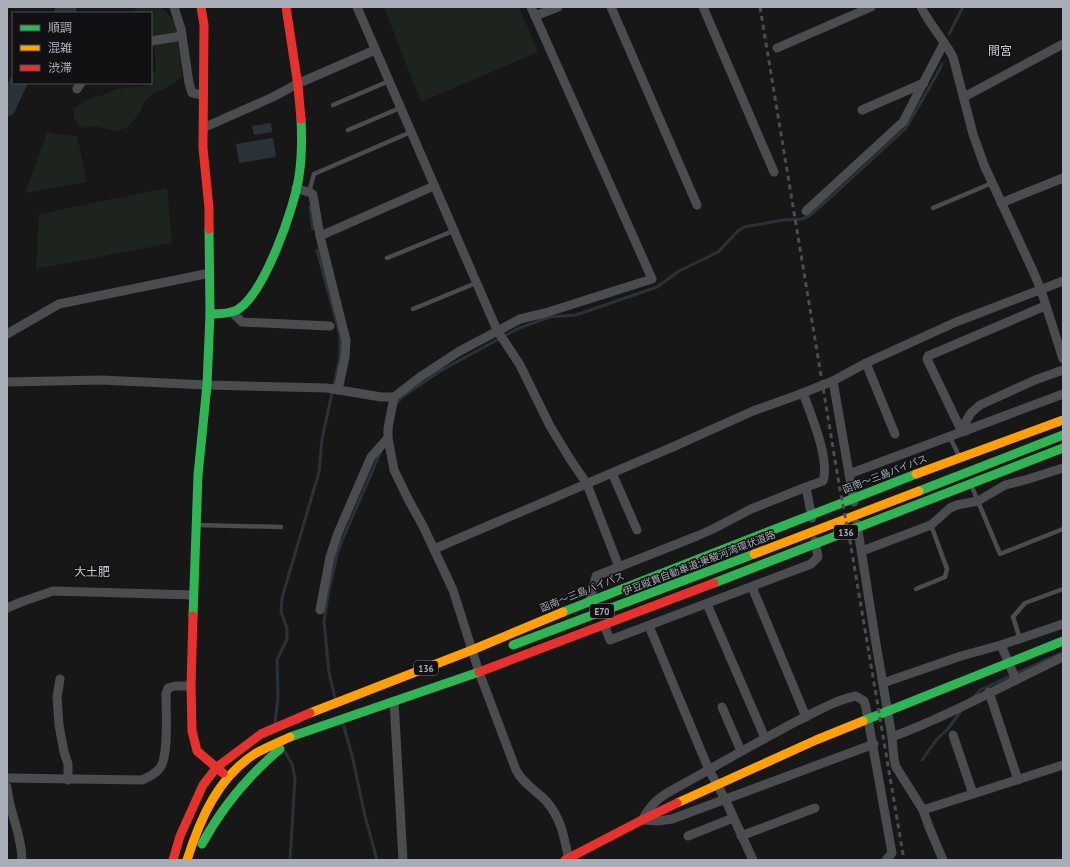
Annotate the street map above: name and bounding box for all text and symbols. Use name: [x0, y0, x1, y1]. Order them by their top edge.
legend: [12, 12, 152, 84]
text: 順調: [48, 20, 72, 35]
text: 混雑: [48, 40, 72, 55]
district label: 間宮: [988, 43, 1012, 58]
text: 渋滞: [48, 60, 72, 75]
street label: 函南～三島バイパス: [841, 452, 929, 496]
road number: 136: [834, 525, 858, 539]
street label: 伊豆縦貫自動車道;東駿河湾環状道路: [621, 528, 777, 598]
district label: 大土肥: [74, 564, 110, 579]
street label: 函南～三島バイパス: [538, 569, 626, 615]
road number: E70: [590, 604, 614, 618]
road number: 136: [414, 661, 438, 675]

